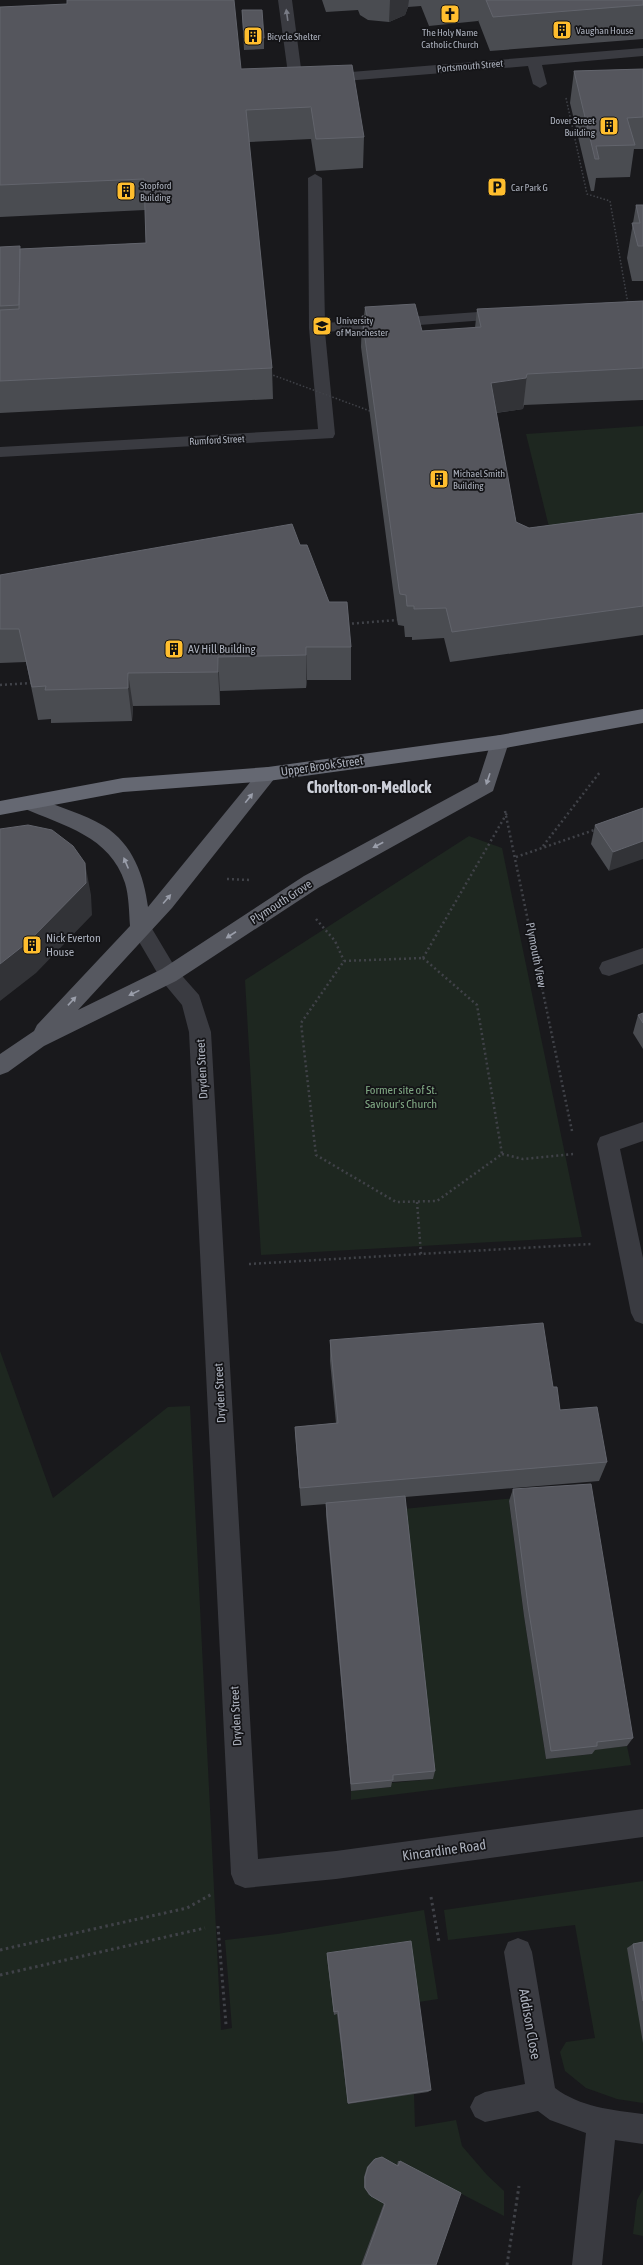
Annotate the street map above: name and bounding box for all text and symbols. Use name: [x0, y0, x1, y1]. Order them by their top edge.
church icon: The Holy Name Catholic Church: [439, 3, 461, 25]
one-way arrow: [284, 8, 290, 21]
building icon: Vaughan House: [551, 19, 573, 41]
building icon: Bicycle Shelter: [242, 25, 264, 47]
place label: Vaughan House: [576, 25, 634, 36]
place label: The Holy Name Catholic Church: [421, 27, 479, 50]
place label: Bicycle Shelter: [267, 31, 321, 42]
street label: Portsmouth Street: [436, 58, 504, 74]
place label: Dover Street Building: [550, 115, 596, 138]
building icon: Dover Street Building: [598, 115, 620, 137]
parking icon: Car Park G: [486, 176, 508, 198]
building icon: Stopford Building: [115, 180, 137, 202]
place label: Stopford Building: [140, 180, 172, 203]
place label: Car Park G: [511, 182, 548, 193]
school or university icon: University of Manchester: [311, 315, 333, 337]
place label: University of Manchester: [336, 315, 389, 338]
street label: Rumford Street: [189, 433, 245, 447]
building icon: Michael Smith Building: [428, 468, 450, 490]
place label: Michael Smith Building: [453, 468, 505, 491]
building icon: AV Hill Building: [163, 638, 185, 660]
place label: AV Hill Building: [188, 642, 256, 656]
street label: Upper Brook Street: [280, 753, 365, 779]
one-way arrow: [485, 774, 491, 786]
district label: Chorlton-on-Medlock: [307, 778, 432, 796]
one-way arrow: [245, 792, 253, 803]
one-way arrow: [372, 841, 383, 848]
one-way arrow: [123, 858, 129, 869]
street label: Plymouth Grove: [248, 877, 314, 927]
one-way arrow: [163, 894, 172, 904]
street label: Plymouth View: [523, 921, 549, 989]
place label: Nick Everton House: [46, 931, 101, 959]
one-way arrow: [225, 931, 237, 938]
building icon: Nick Everton House: [21, 934, 43, 956]
one-way arrow: [128, 990, 139, 996]
one-way arrow: [67, 997, 76, 1006]
street label: Dryden Street: [193, 1038, 211, 1099]
park label: Former site of St. Saviour's Church: [365, 1083, 437, 1111]
street label: Dryden Street: [211, 1362, 229, 1423]
street label: Dryden Street: [227, 1685, 245, 1746]
street label: Kincardine Road: [401, 1836, 487, 1864]
street label: Addison Close: [516, 1987, 544, 2061]

